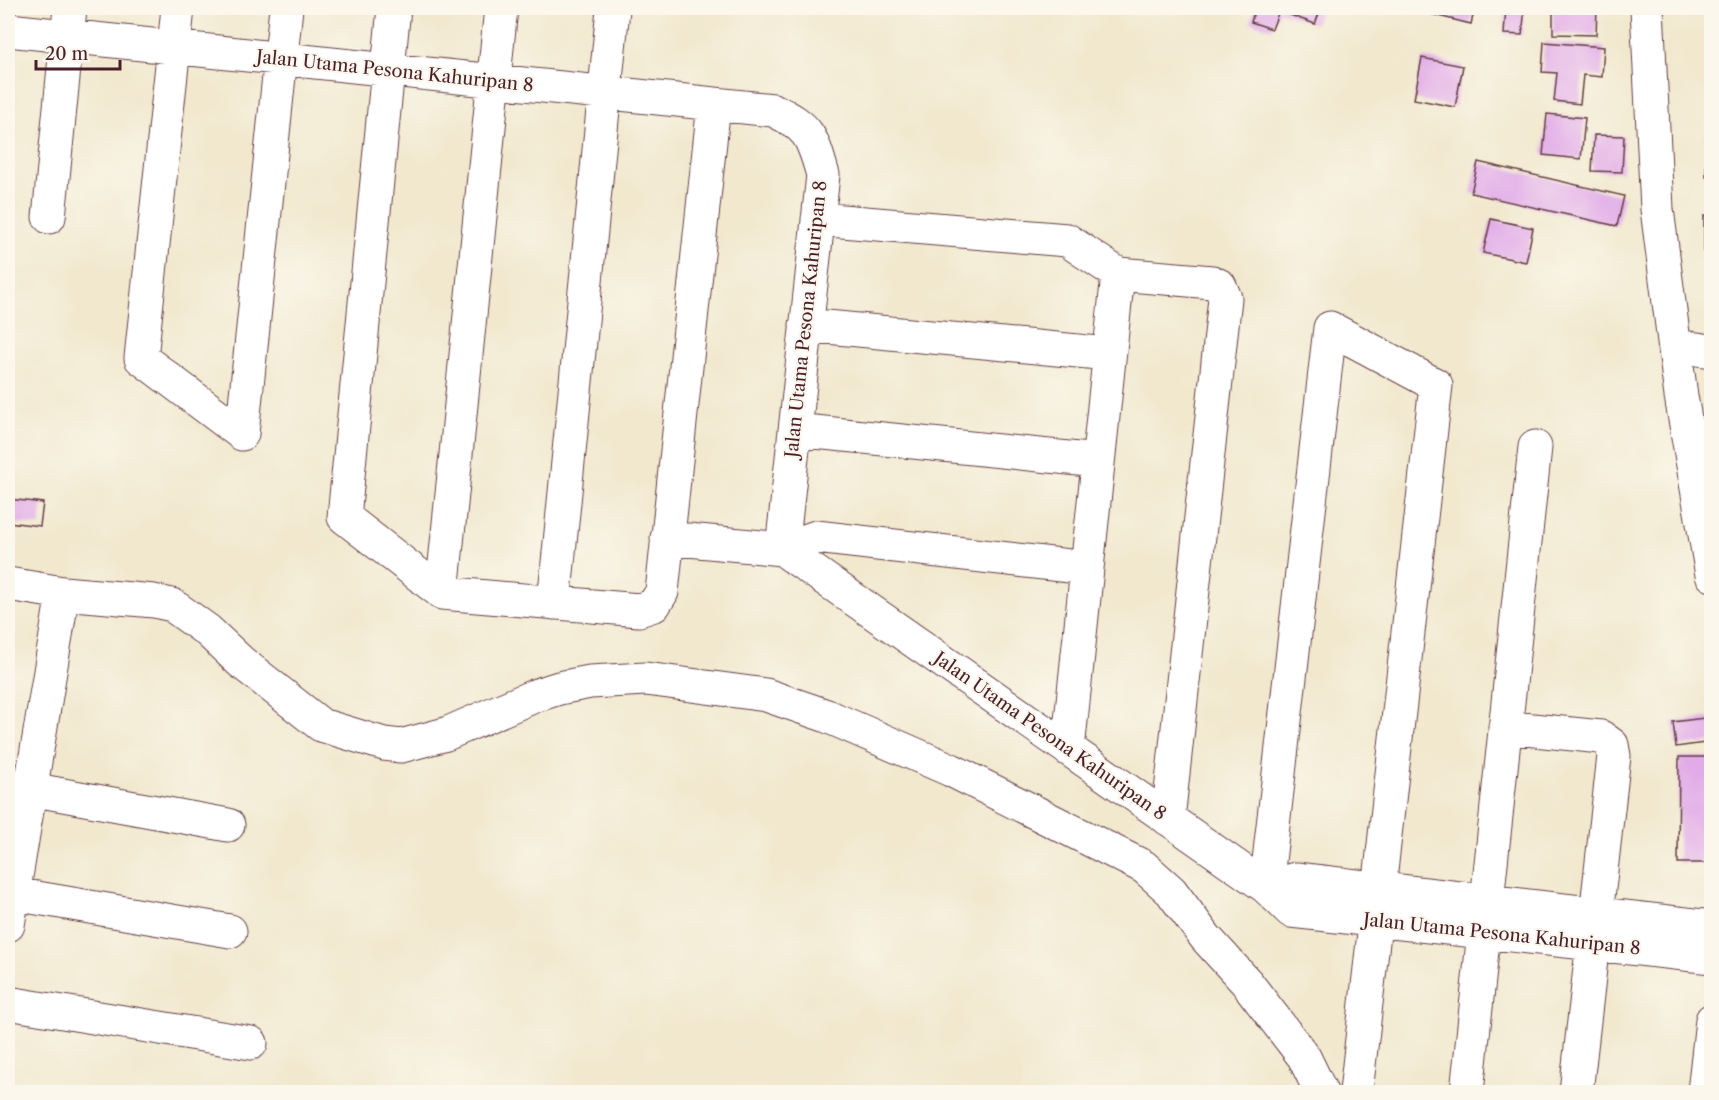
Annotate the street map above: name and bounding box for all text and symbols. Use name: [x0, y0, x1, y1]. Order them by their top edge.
scale bar: [36, 33, 120, 71]
text: 20 m: [45, 43, 89, 65]
street label: Jalan Utama Pesona Kahuripan 8: [252, 45, 535, 97]
street label: Jalan Utama Pesona Kahuripan 8: [780, 179, 832, 462]
street label: Jalan Utama Pesona Kahuripan 8: [927, 645, 1170, 825]
street label: Jalan Utama Pesona Kahuripan 8: [1359, 908, 1642, 960]

